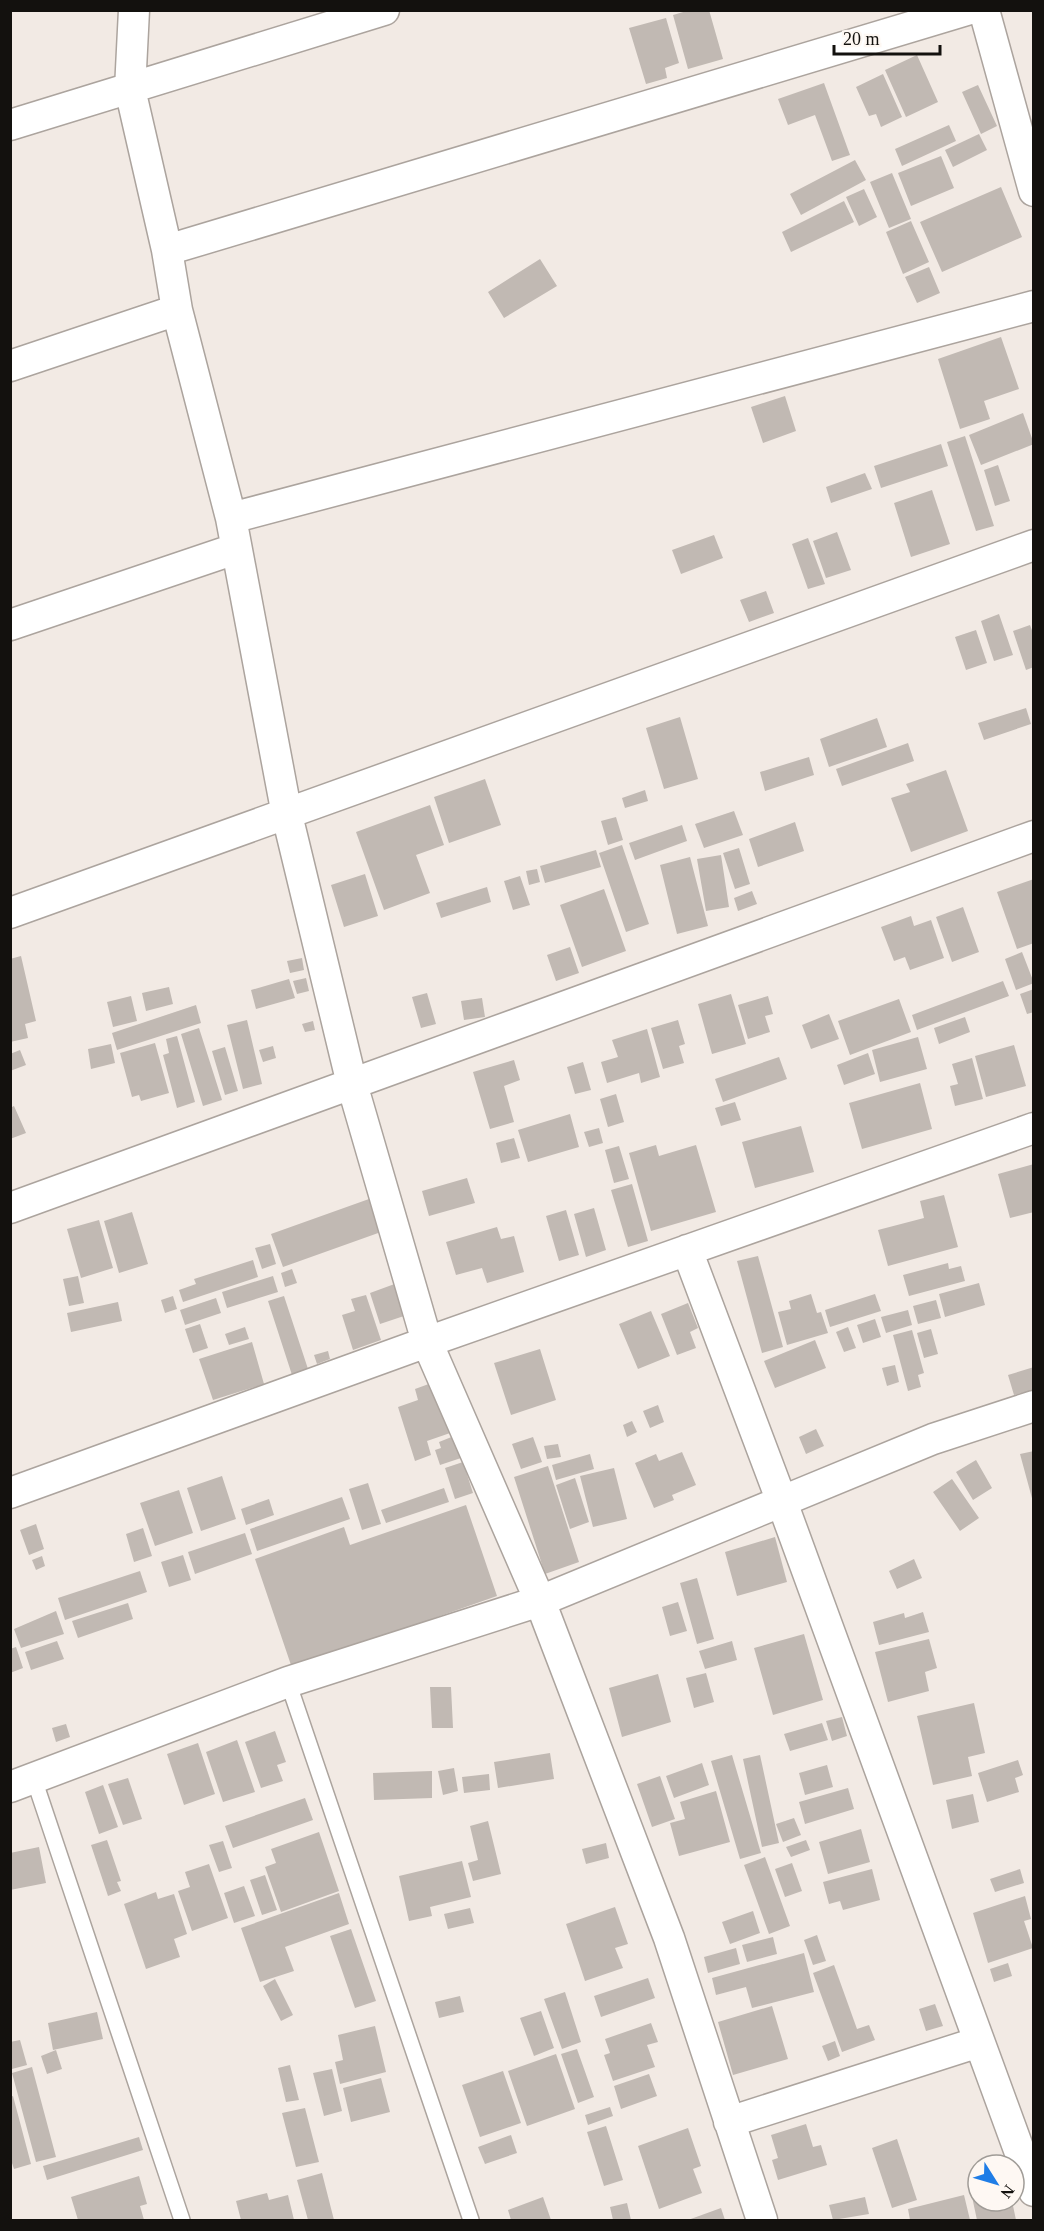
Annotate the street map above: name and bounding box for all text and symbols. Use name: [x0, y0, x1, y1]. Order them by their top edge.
scale bar: [834, 18, 940, 56]
text: 20 m: [843, 29, 880, 49]
north arrow: [966, 2153, 1026, 2213]
text: N: [997, 2182, 1018, 2202]

